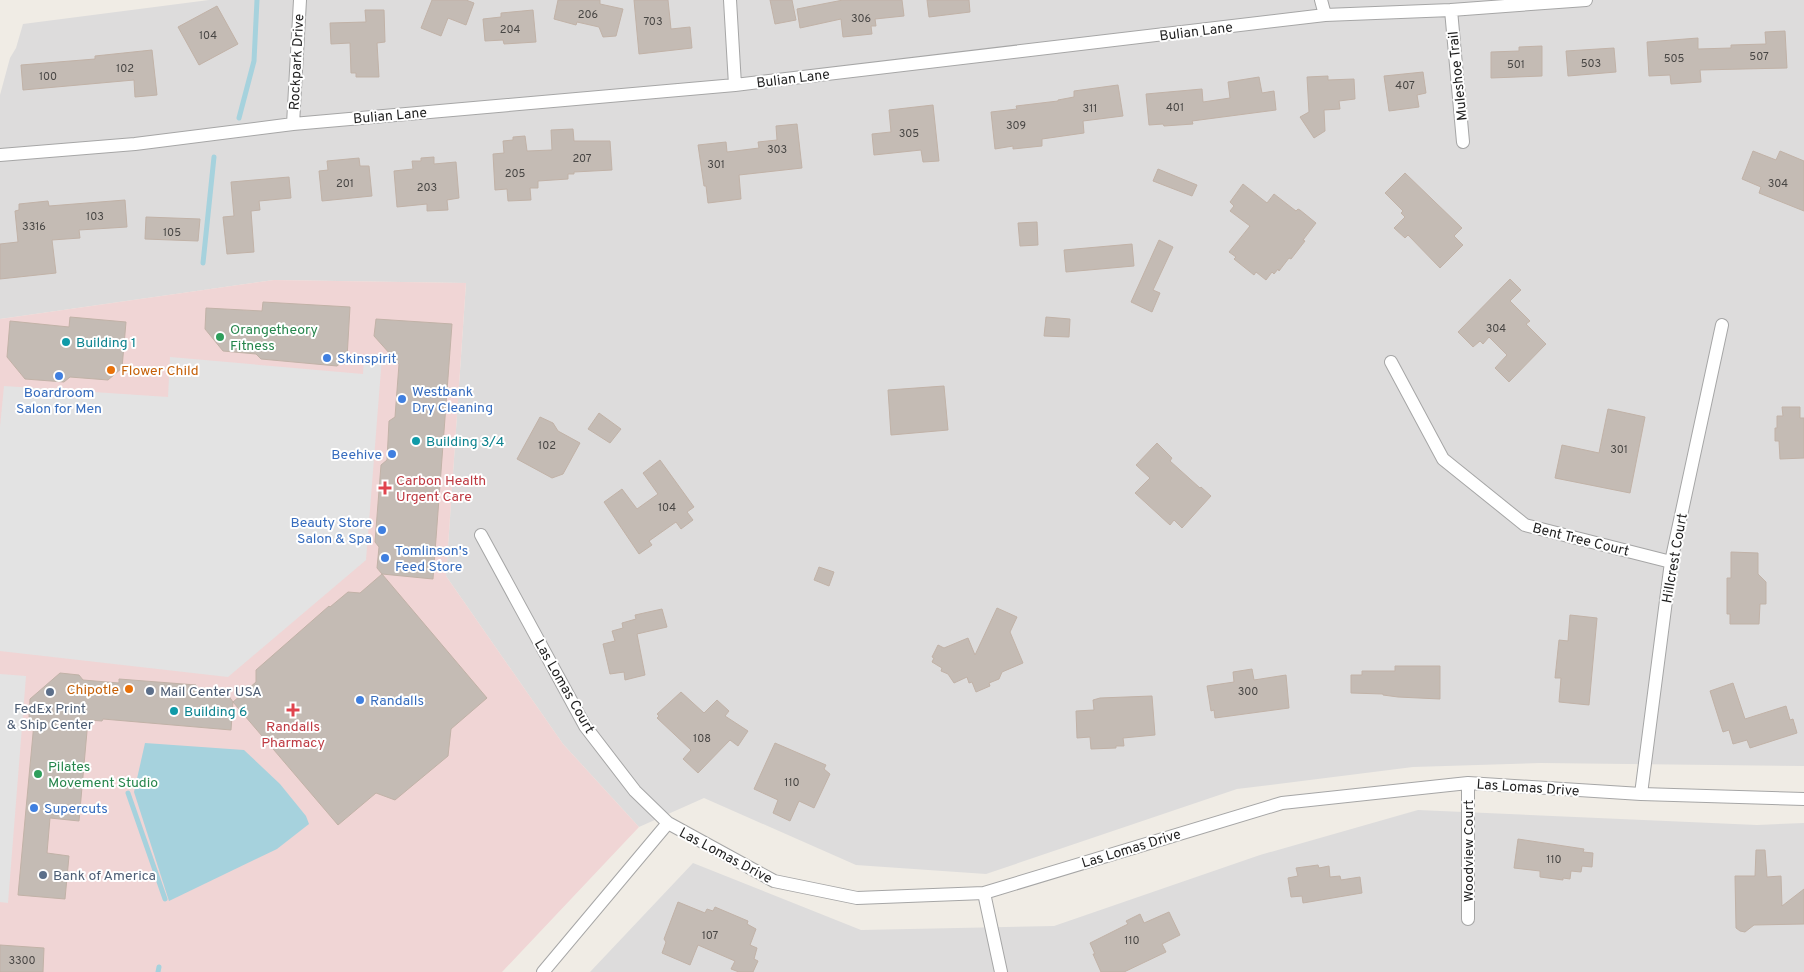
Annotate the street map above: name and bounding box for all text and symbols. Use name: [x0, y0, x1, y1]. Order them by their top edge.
house number: 206: [578, 8, 598, 22]
house number: 306: [851, 12, 871, 26]
street label: Rockpark Drive: [286, 13, 309, 111]
house number: 703: [643, 15, 663, 29]
street label: Bulian Lane: [1158, 20, 1234, 45]
house number: 204: [500, 23, 520, 37]
house number: 104: [199, 29, 217, 43]
street label: Muleshoe Trail: [1445, 30, 1472, 121]
house number: 507: [1749, 50, 1769, 64]
house number: 505: [1664, 52, 1685, 66]
house number: 503: [1581, 57, 1601, 71]
house number: 501: [1507, 58, 1525, 72]
house number: 102: [116, 62, 134, 76]
street label: Bulian Lane: [755, 67, 831, 92]
house number: 100: [39, 70, 57, 84]
house number: 407: [1395, 79, 1415, 93]
house number: 401: [1166, 101, 1184, 115]
house number: 311: [1083, 102, 1097, 116]
street label: Bulian Lane: [353, 105, 428, 128]
house number: 309: [1006, 119, 1026, 133]
house number: 305: [899, 127, 919, 141]
house number: 303: [767, 143, 787, 157]
house number: 207: [572, 152, 592, 166]
house number: 301: [707, 158, 725, 172]
house number: 205: [505, 167, 525, 181]
house number: 201: [336, 177, 354, 191]
house number: 304: [1768, 177, 1788, 191]
house number: 203: [417, 181, 437, 195]
house number: 103: [86, 210, 104, 224]
house number: 3316: [22, 220, 46, 234]
house number: 105: [163, 226, 181, 240]
place label: Orangetheory Fitness: [230, 322, 318, 355]
house number: 304: [1486, 322, 1506, 336]
marker: Orangetheory Fitness: [214, 331, 226, 343]
place label: Building 1: [76, 335, 136, 352]
marker: Building 1: [60, 336, 72, 348]
place label: Skinspirit: [337, 351, 397, 368]
marker: Skinspirit: [321, 352, 333, 364]
place label: Flower Child: [121, 363, 199, 380]
marker: Flower Child: [105, 364, 117, 376]
marker: Boardroom Salon for Men: [53, 370, 65, 382]
place label: Westbank Dry Cleaning: [412, 384, 493, 417]
place label: Boardroom Salon for Men: [16, 385, 102, 418]
marker: Westbank Dry Cleaning: [396, 393, 408, 405]
place label: Building 3/4: [426, 434, 505, 451]
marker: Building 3/4: [410, 435, 422, 447]
house number: 102: [538, 439, 556, 453]
house number: 301: [1610, 443, 1628, 457]
place label: Beehive: [331, 447, 382, 464]
marker: Beehive: [386, 448, 398, 460]
place label: Carbon Health Urgent Care: [396, 473, 486, 506]
marker: Carbon Health Urgent Care: [378, 481, 392, 495]
house number: 104: [658, 501, 676, 515]
street label: Hillcrest Court: [1659, 512, 1692, 605]
place label: Beauty Store Salon & Spa: [290, 515, 372, 548]
street label: Bent Tree Court: [1530, 520, 1631, 561]
marker: Beauty Store Salon & Spa: [376, 524, 388, 536]
place label: Tomlinson's Feed Store: [395, 543, 468, 576]
marker: Tomlinson's Feed Store: [379, 552, 391, 564]
street label: Las Lomas Court: [530, 637, 597, 737]
place label: Chipotle: [66, 682, 119, 699]
marker: Chipotle: [123, 683, 135, 695]
place label: Mail Center USA: [160, 684, 262, 701]
marker: Mail Center USA: [144, 685, 156, 697]
house number: 300: [1238, 685, 1258, 699]
marker: FedEx Print & Ship Center: [44, 686, 56, 698]
place label: Randalls: [370, 693, 424, 710]
marker: Randalls: [354, 694, 366, 706]
place label: FedEx Print & Ship Center: [7, 701, 94, 734]
place label: Building 6: [184, 704, 247, 721]
marker: Randalls Pharmacy: [287, 704, 299, 716]
marker: Building 6: [168, 705, 180, 717]
place label: Randalls Pharmacy: [261, 719, 325, 752]
house number: 108: [693, 732, 711, 746]
place label: Pilates Movement Studio: [48, 759, 158, 792]
marker: Pilates Movement Studio: [32, 768, 44, 780]
house number: 110: [784, 776, 800, 790]
street label: Las Lomas Drive: [1476, 776, 1580, 801]
street label: Woodview Court: [1461, 800, 1478, 902]
place label: Supercuts: [44, 801, 108, 818]
marker: Supercuts: [28, 802, 40, 814]
street label: Las Lomas Drive: [676, 825, 775, 888]
street label: Las Lomas Drive: [1080, 826, 1183, 873]
house number: 110: [1546, 853, 1562, 867]
place label: Bank of America: [53, 868, 156, 885]
marker: Bank of America: [37, 869, 49, 881]
house number: 107: [702, 929, 719, 943]
house number: 110: [1124, 934, 1140, 948]
house number: 3300: [8, 954, 36, 968]

